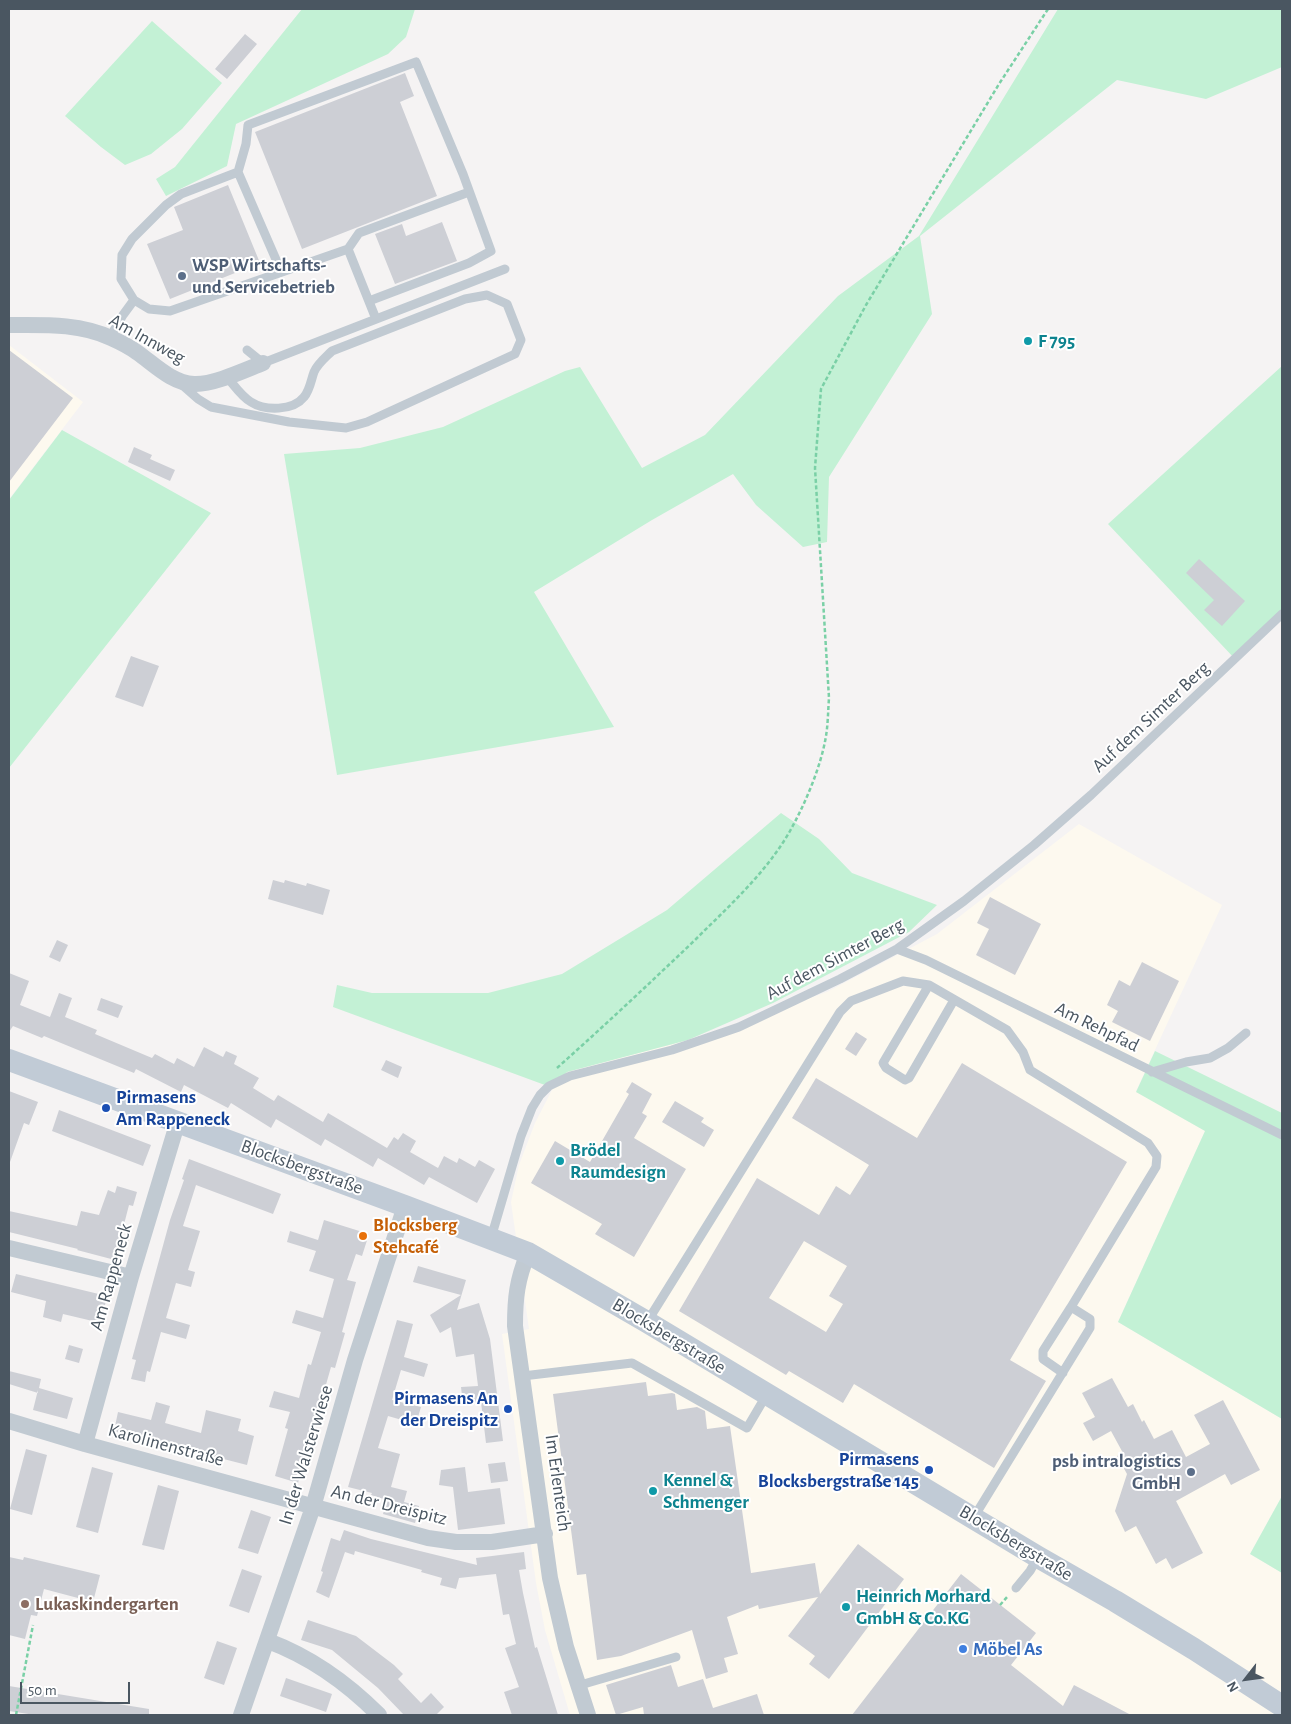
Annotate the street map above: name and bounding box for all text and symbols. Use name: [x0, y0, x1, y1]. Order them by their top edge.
place label: WSP Wirtschafts- und Servicebetrieb: [192, 254, 335, 298]
marker: WSP Wirtschafts- und Servicebetrieb: [176, 270, 188, 282]
street label: Am Innweg: [105, 309, 189, 369]
place label: F 795: [1038, 330, 1075, 352]
marker: F 795: [1022, 335, 1034, 347]
street label: Auf dem Simter Berg: [1087, 657, 1215, 777]
street label: Auf dem Simter Berg: [762, 913, 908, 1005]
street label: Am Rehpfad: [1051, 997, 1143, 1057]
place label: Pirmasens Am Rappeneck: [116, 1086, 230, 1130]
marker: Pirmasens Am Rappeneck: [100, 1102, 112, 1114]
street label: Blocksbergstraße: [238, 1134, 366, 1200]
place label: Brödel Raumdesign: [570, 1139, 666, 1183]
marker: Brödel Raumdesign: [554, 1155, 566, 1167]
place label: Blocksberg Stehcafé: [373, 1214, 457, 1258]
street label: Am Rappeneck: [85, 1221, 137, 1333]
marker: Blocksberg Stehcafé: [357, 1230, 369, 1242]
street label: Blocksbergstraße: [608, 1293, 730, 1379]
street label: In der Walsterwiese: [274, 1382, 338, 1528]
place label: Pirmasens An der Dreispitz: [394, 1387, 498, 1431]
marker: Pirmasens An der Dreispitz: [502, 1403, 514, 1415]
street label: Karolinenstraße: [106, 1419, 226, 1471]
street label: Im Erlenteich: [540, 1433, 576, 1533]
place label: Pirmasens Blocksbergstraße 145: [758, 1448, 919, 1492]
place label: psb intralogistics GmbH: [1052, 1450, 1181, 1494]
marker: Pirmasens Blocksbergstraße 145: [923, 1464, 935, 1476]
marker: psb intralogistics GmbH: [1185, 1466, 1197, 1478]
place label: Kennel & Schmenger: [663, 1469, 749, 1513]
street label: An der Dreispitz: [329, 1480, 449, 1530]
marker: Kennel & Schmenger: [647, 1485, 659, 1497]
street label: Blocksbergstraße: [955, 1500, 1077, 1586]
place label: Heinrich Morhard GmbH & Co.KG: [856, 1585, 991, 1629]
place label: Lukaskindergarten: [35, 1593, 179, 1615]
marker: Lukaskindergarten: [19, 1598, 31, 1610]
marker: Heinrich Morhard GmbH & Co.KG: [840, 1601, 852, 1613]
place label: Möbel As: [973, 1638, 1043, 1660]
marker: Möbel As: [957, 1643, 969, 1655]
north arrow: [1221, 1654, 1271, 1704]
scale bar: [22, 1672, 132, 1704]
text: N: [1225, 1679, 1242, 1694]
text: 50 m: [28, 1683, 57, 1698]

